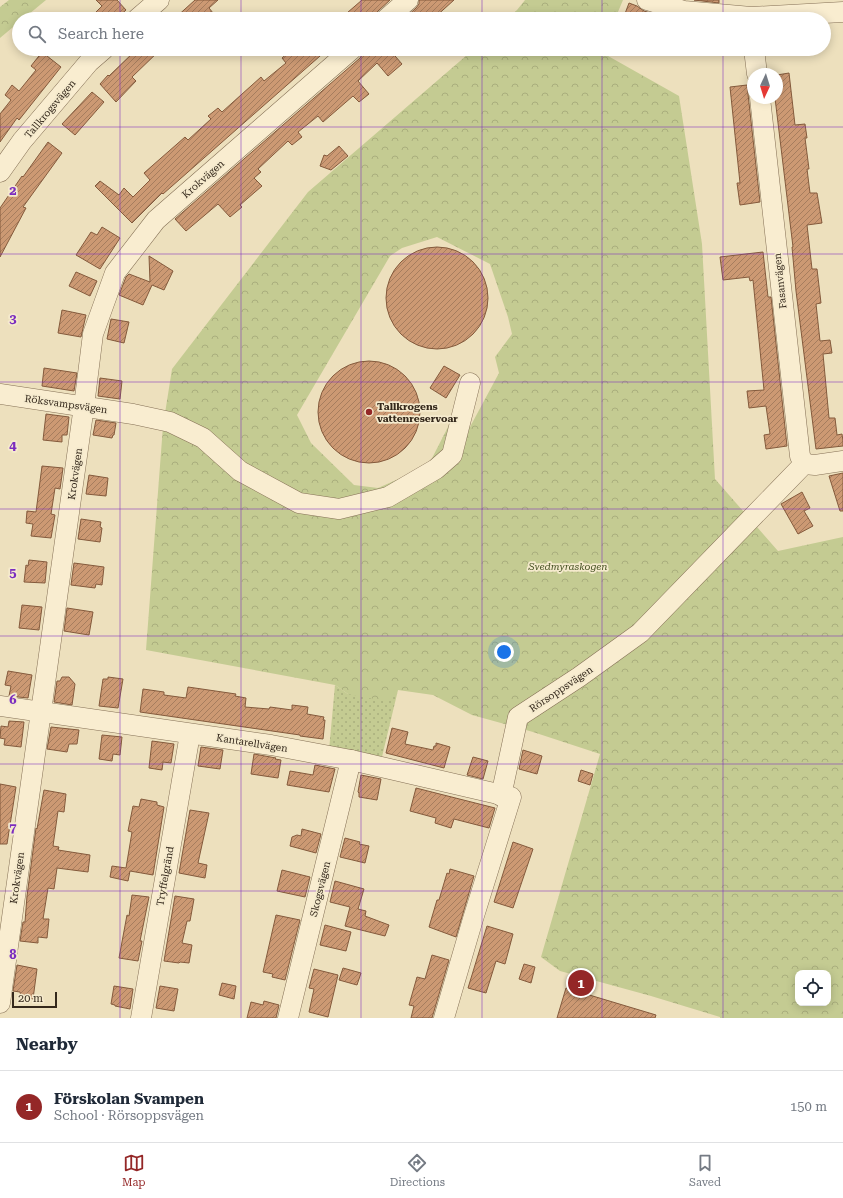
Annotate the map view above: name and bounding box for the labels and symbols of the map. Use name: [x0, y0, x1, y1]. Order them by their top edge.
north arrow: [747, 68, 783, 104]
street label: Tallkrogsvägen: [22, 77, 78, 140]
street label: Krokvägen: [180, 157, 227, 200]
text: 2: [9, 183, 17, 198]
street label: Fasanvägen: [772, 252, 788, 309]
text: 3: [9, 311, 17, 326]
street label: Röksvampsvägen: [24, 393, 109, 415]
place label: Tallkrogens vattenreservoar: [377, 401, 458, 424]
marker: Tallkrogens vattenreservoar: [364, 407, 374, 417]
text: 4: [9, 438, 17, 453]
street label: Krokvägen: [66, 447, 84, 501]
park label: Svedmyraskogen: [528, 561, 608, 572]
text: 5: [9, 565, 17, 580]
your location: [494, 642, 514, 662]
street label: Rörsoppsvägen: [527, 663, 595, 714]
text: 6: [9, 692, 17, 707]
street label: Kantarellvägen: [216, 732, 289, 754]
text: 7: [9, 820, 17, 835]
street label: Tryffelgränd: [154, 845, 176, 907]
street label: Krokvägen: [8, 851, 26, 905]
street label: Skogsvägen: [308, 859, 332, 918]
text: 8: [9, 947, 17, 962]
pin: 1: [568, 968, 594, 998]
scale bar: [12, 990, 57, 1009]

